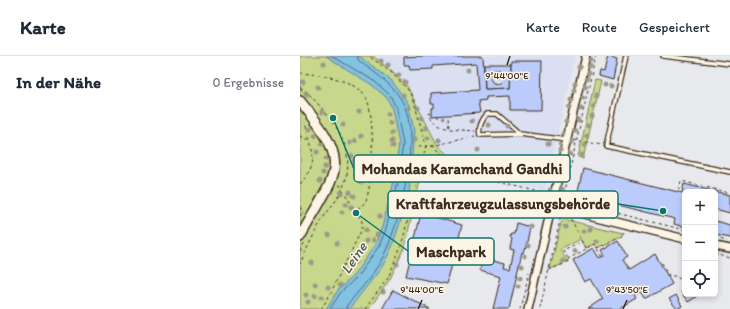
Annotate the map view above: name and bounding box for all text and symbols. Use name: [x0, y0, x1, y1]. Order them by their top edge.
text: Karte: [20, 16, 66, 39]
text: Karte: [526, 19, 560, 36]
text: Route: [582, 19, 617, 36]
text: Gespeichert: [639, 19, 710, 36]
text: 9°44'00"E: [485, 69, 529, 82]
text: In der Nähe: [16, 72, 101, 92]
text: 0 Ergebnisse: [213, 75, 284, 90]
callout: Mohandas Karamchand Gandhi: [354, 155, 570, 182]
text: Mohandas Karamchand Gandhi: [362, 160, 563, 178]
map controls: [682, 189, 718, 297]
button: +: [682, 189, 718, 225]
callout: Kraftfahrzeugzulassungsbehörde: [388, 191, 618, 218]
text: Kraftfahrzeugzulassungsbehörde: [396, 195, 610, 214]
button: −: [682, 225, 718, 261]
water label: Leine: [337, 238, 371, 277]
callout: Maschpark: [408, 238, 494, 265]
text: Maschpark: [416, 243, 486, 262]
button: locate: [682, 261, 718, 297]
text: 9°44'00"E: [400, 283, 444, 296]
text: 9°43'50"E: [606, 283, 649, 296]

